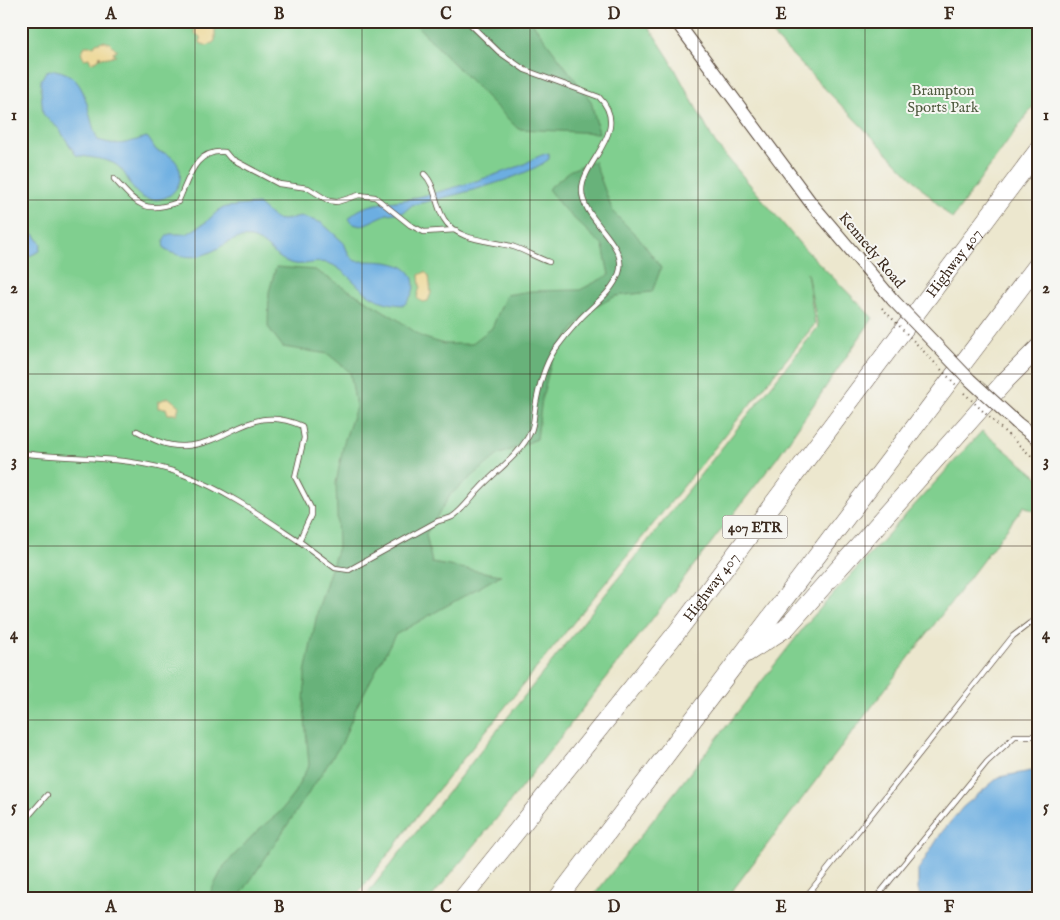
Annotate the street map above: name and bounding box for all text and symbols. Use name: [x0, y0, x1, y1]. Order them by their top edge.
text: A: [105, 5, 118, 25]
text: B: [274, 5, 285, 25]
text: C: [440, 5, 452, 25]
text: D: [608, 5, 621, 25]
text: E: [775, 5, 787, 25]
text: F: [944, 5, 955, 25]
park label: Brampton Sports Park: [907, 81, 980, 117]
text: 1: [11, 106, 17, 126]
text: 1: [1043, 106, 1049, 126]
street label: Kennedy Road: [834, 209, 909, 293]
street label: Highway 407: [922, 225, 986, 302]
text: 2: [10, 279, 18, 299]
text: 2: [1042, 279, 1050, 299]
text: 3: [11, 452, 17, 472]
text: 3: [1043, 452, 1049, 472]
road number: 407 ETR: [722, 516, 788, 538]
street label: Highway 407: [679, 549, 743, 626]
text: 4: [10, 625, 19, 645]
text: 4: [1042, 625, 1051, 645]
text: 5: [11, 798, 17, 818]
text: 5: [1043, 798, 1049, 818]
text: A: [105, 898, 118, 918]
text: B: [274, 898, 285, 918]
text: C: [440, 898, 452, 918]
text: D: [608, 898, 621, 918]
text: E: [775, 898, 787, 918]
text: F: [944, 898, 955, 918]

